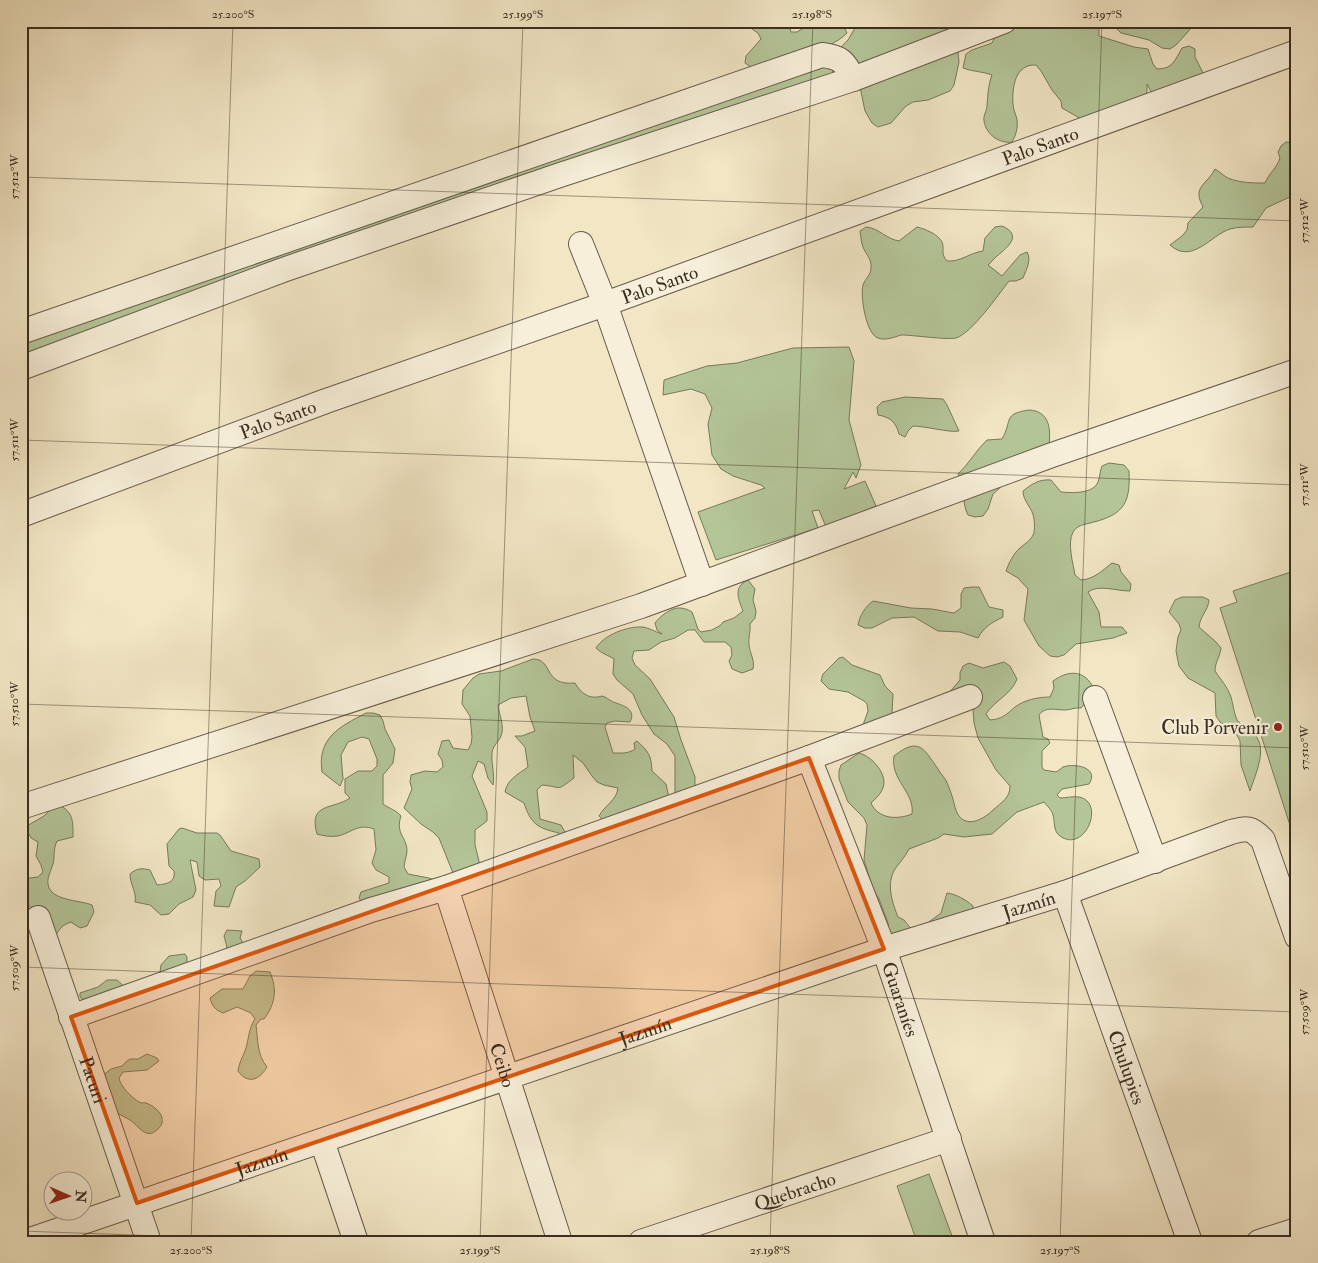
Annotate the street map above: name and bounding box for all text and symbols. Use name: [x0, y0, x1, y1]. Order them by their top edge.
text: 25.200°S: [212, 7, 254, 22]
text: 25.199°S: [503, 7, 543, 22]
text: 25.198°S: [792, 7, 832, 22]
text: 25.197°S: [1082, 7, 1122, 22]
street label: Palo Santo: [999, 122, 1082, 171]
text: 57.512°W: [7, 154, 22, 199]
text: 57.512°W: [1297, 198, 1312, 243]
street label: Palo Santo: [618, 260, 701, 310]
street label: Palo Santo: [236, 395, 320, 445]
text: 57.511°W: [7, 418, 22, 461]
text: 57.511°W: [1297, 463, 1312, 506]
text: 57.510°W: [7, 681, 22, 726]
place label: Club Porvenir: [1161, 716, 1268, 740]
marker: Club Porvenir: [1272, 721, 1284, 733]
text: 57.510°W: [1297, 725, 1312, 770]
street label: Jazmín: [999, 886, 1058, 925]
text: 57.509°W: [7, 944, 22, 991]
street label: Guaraníes: [876, 959, 924, 1040]
text: 57.509°W: [1297, 988, 1312, 1035]
street label: Jazmín: [615, 1011, 675, 1052]
street label: Chulupies: [1102, 1027, 1151, 1108]
street label: Ceibo: [484, 1040, 520, 1091]
street label: Pacuri: [73, 1053, 112, 1107]
street label: Jazmín: [232, 1142, 291, 1182]
street label: Quebracho: [751, 1167, 839, 1216]
north arrow: [42, 1170, 92, 1220]
text: N: [72, 1189, 89, 1203]
text: 25.200°S: [170, 1243, 212, 1258]
text: 25.199°S: [460, 1243, 500, 1258]
text: 25.198°S: [750, 1243, 790, 1258]
text: 25.197°S: [1040, 1243, 1080, 1258]

